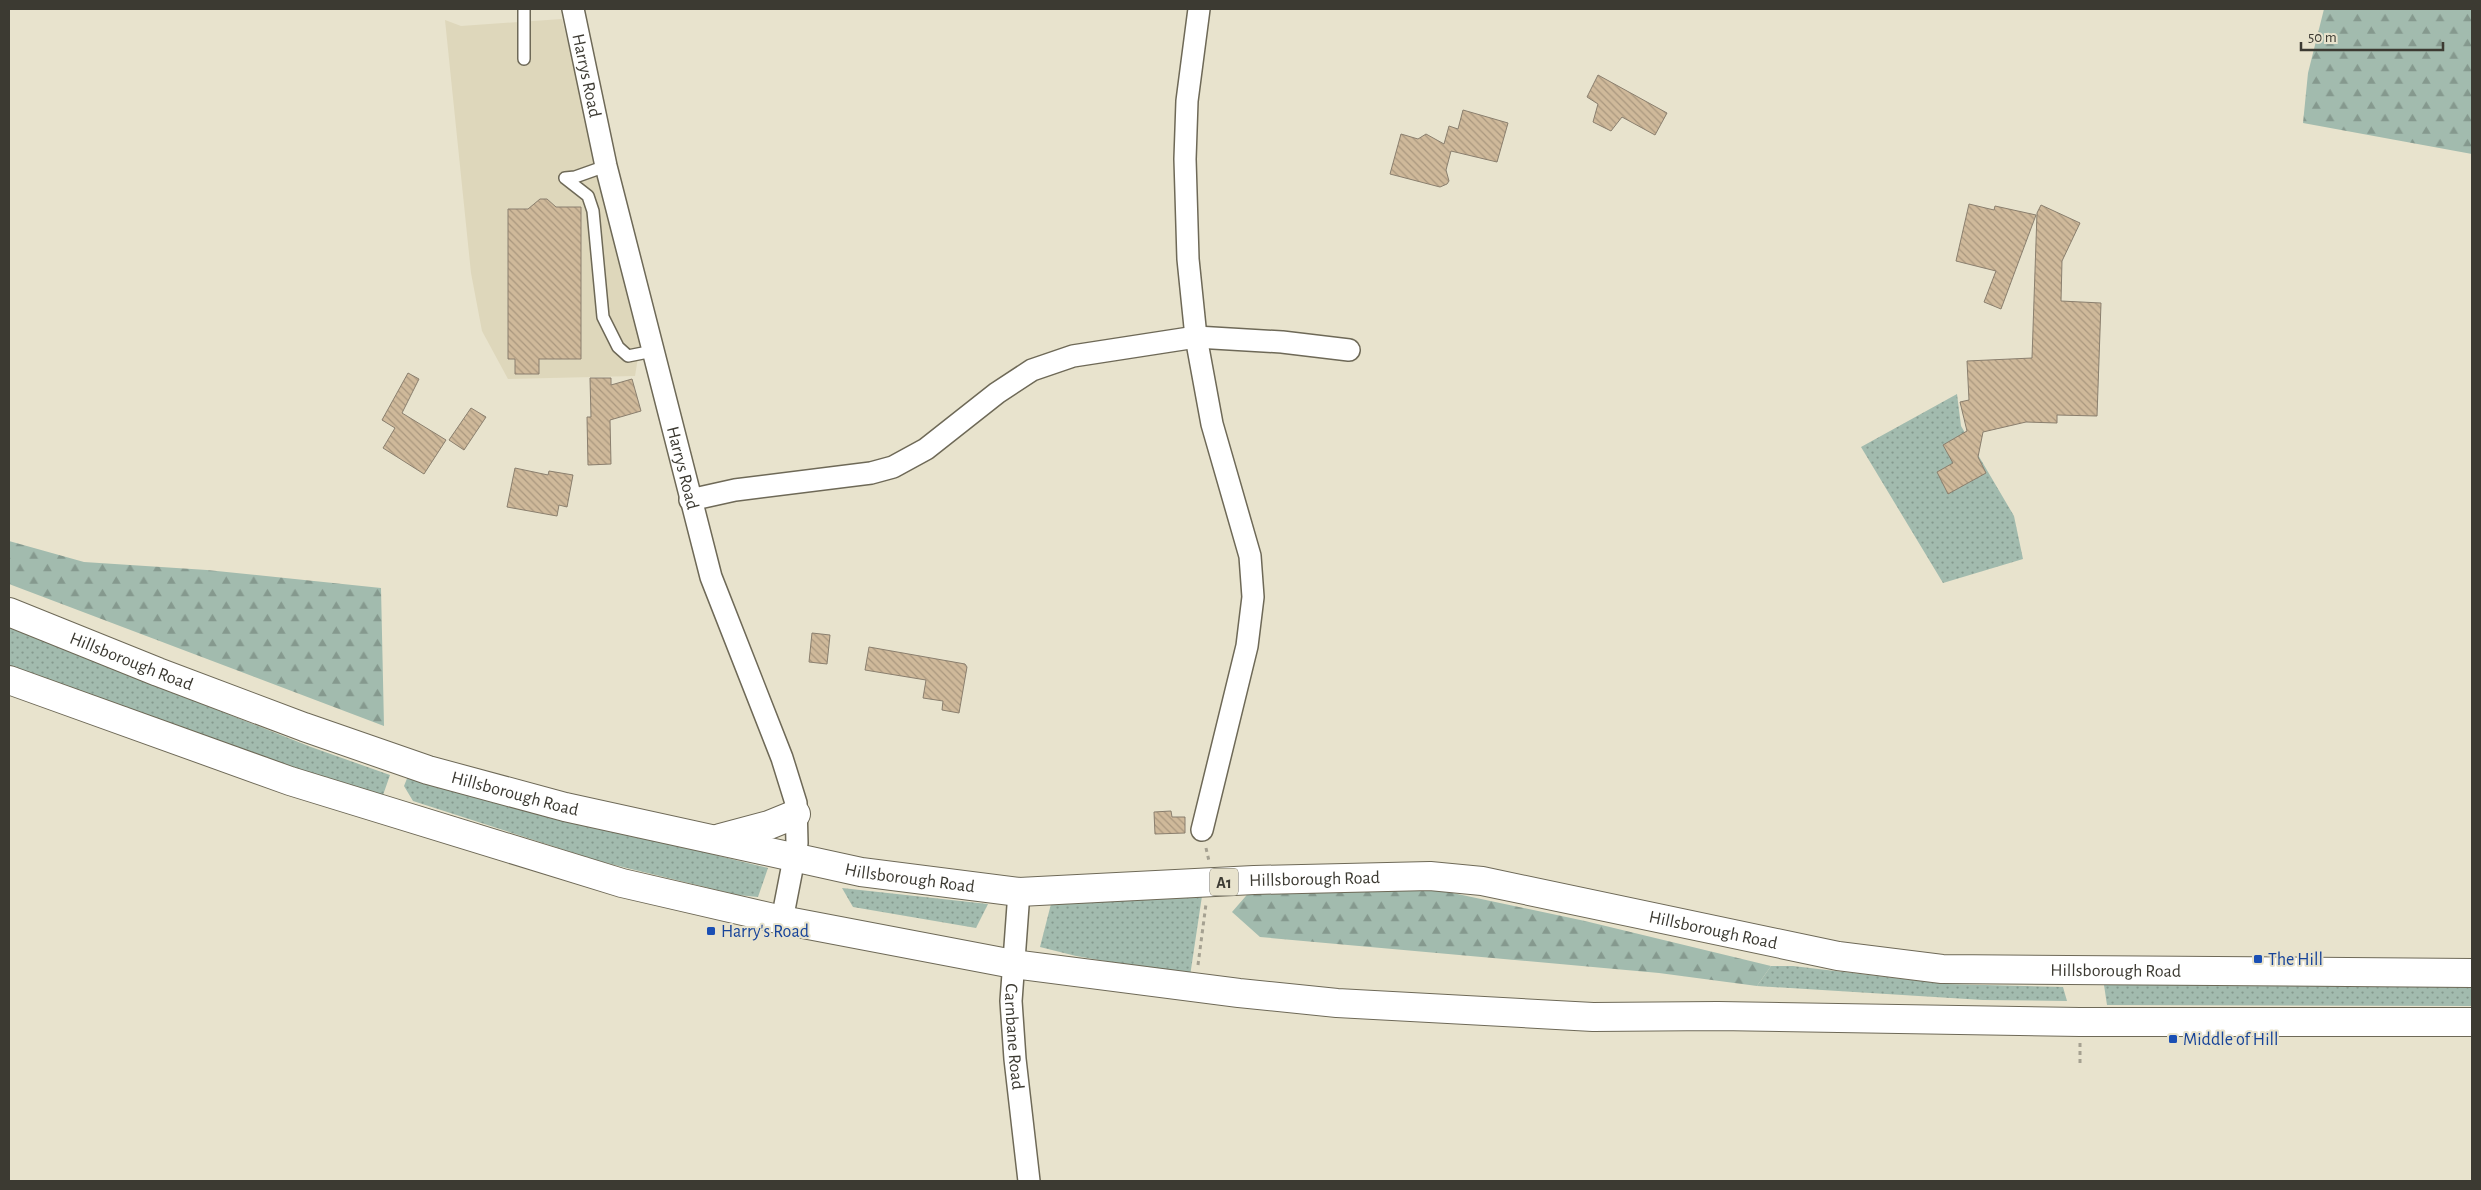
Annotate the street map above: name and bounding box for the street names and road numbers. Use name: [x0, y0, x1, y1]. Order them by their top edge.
street label: Harrys Road: [568, 32, 604, 119]
street label: Harrys Road: [663, 425, 701, 512]
street label: Hillsborough Road: [67, 629, 195, 694]
street label: Hillsborough Road: [449, 769, 580, 820]
street label: Hillsborough Road: [843, 861, 976, 896]
road number: A1: [1210, 869, 1238, 896]
street label: Hillsborough Road: [1249, 869, 1380, 890]
street label: Hillsborough Road: [1647, 908, 1779, 953]
street label: Hillsborough Road: [2050, 962, 2181, 981]
street label: Carnbane Road: [1001, 983, 1026, 1091]

